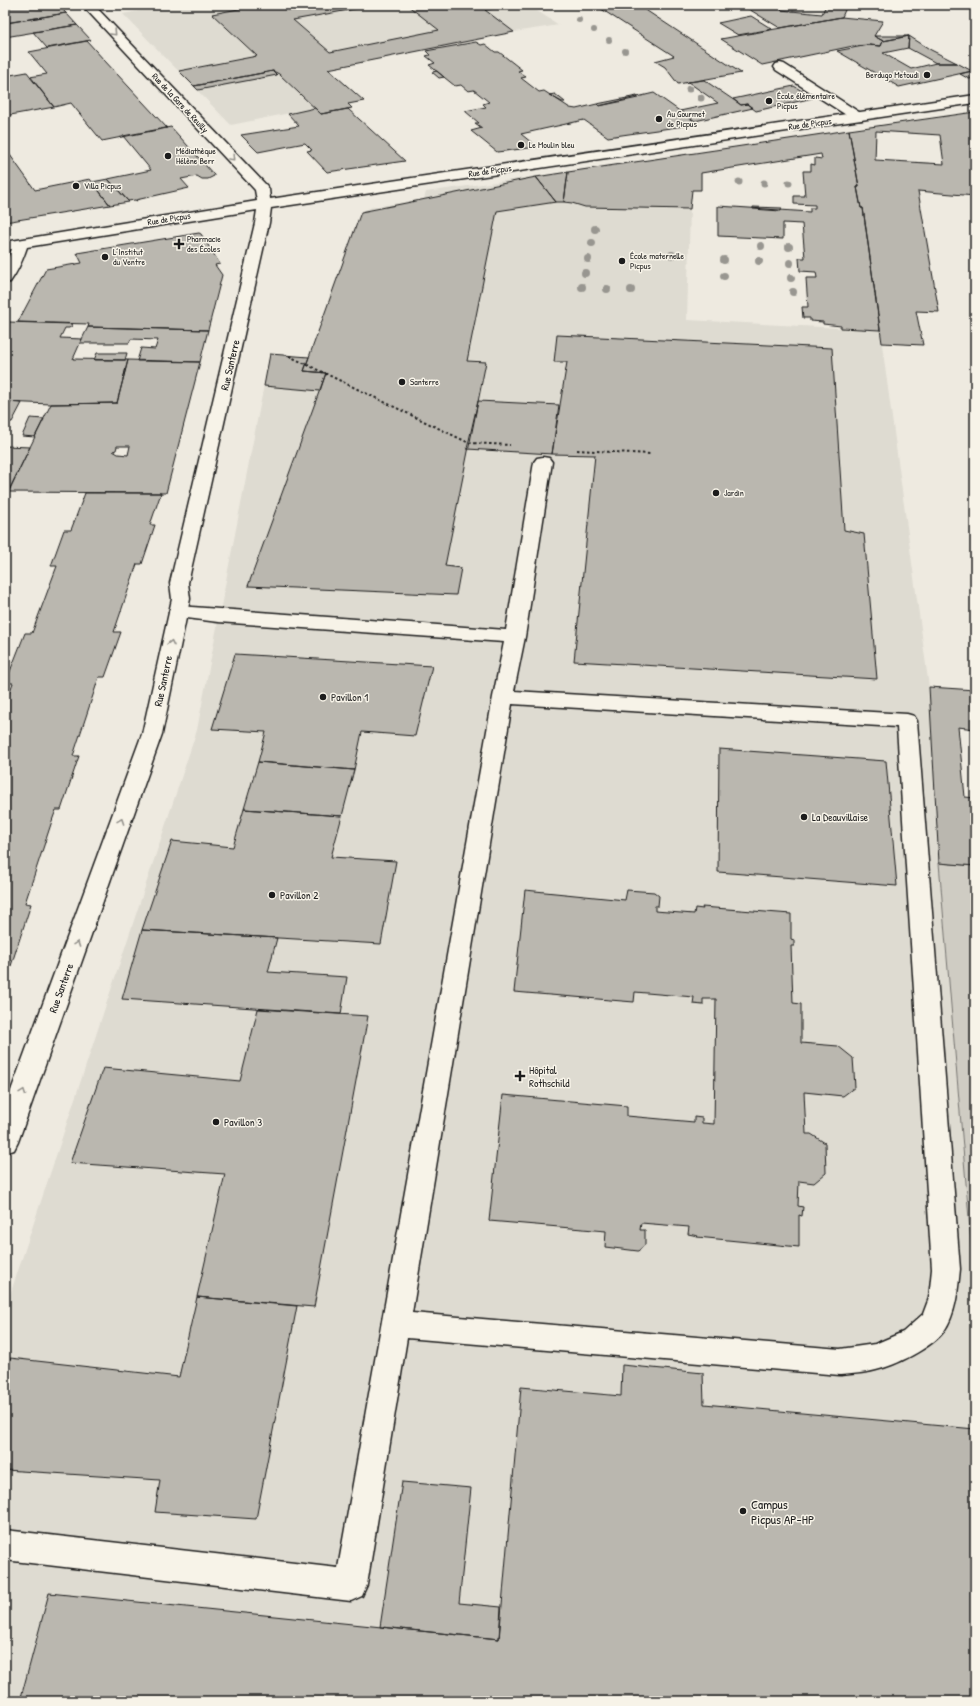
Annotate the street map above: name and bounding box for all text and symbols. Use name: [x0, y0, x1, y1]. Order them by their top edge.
one-way arrow: [110, 28, 117, 36]
place label: Berdugo Metoudi: [866, 69, 919, 81]
marker: Berdugo Metoudi: [922, 70, 932, 80]
street label: Rue de la Gare de Reuilly: [149, 71, 211, 136]
place label: École élémentaire Picpus: [777, 90, 836, 112]
marker: École élémentaire Picpus: [764, 96, 774, 106]
place label: Au Gourmet de Picpus: [667, 108, 706, 130]
marker: Au Gourmet de Picpus: [654, 114, 664, 124]
street label: Rue de Picpus: [788, 115, 833, 133]
place label: Le Moulin bleu: [529, 139, 575, 151]
marker: Le Moulin bleu: [516, 140, 526, 150]
place label: Médiathèque Hélène Berr: [176, 145, 216, 167]
marker: Médiathèque Hélène Berr: [163, 151, 173, 161]
one-way arrow: [228, 153, 235, 161]
street label: Rue de Picpus: [468, 162, 513, 180]
place label: Villa Picpus: [84, 180, 122, 192]
marker: Villa Picpus: [71, 181, 81, 191]
street label: Rue de Picpus: [147, 210, 192, 228]
place label: Pharmacie des Écoles: [187, 233, 221, 255]
marker: Pharmacie des Écoles: [174, 239, 184, 249]
place label: L’Institut du Ventre: [113, 246, 145, 268]
place label: École maternelle Picpus: [630, 250, 684, 272]
marker: L’Institut du Ventre: [100, 252, 110, 262]
marker: École maternelle Picpus: [617, 256, 627, 266]
street label: Rue Santerre: [217, 338, 243, 392]
place label: Santerre: [410, 376, 439, 388]
marker: Santerre: [397, 377, 407, 387]
place label: Jardin: [724, 487, 744, 499]
marker: Jardin: [711, 488, 721, 498]
one-way arrow: [167, 640, 175, 646]
street label: Rue Santerre: [151, 654, 175, 708]
place label: Pavillon 1: [331, 690, 368, 704]
marker: Pavillon 1: [318, 692, 328, 702]
place label: La Deauvillaise: [812, 810, 869, 824]
marker: La Deauvillaise: [799, 812, 809, 822]
one-way arrow: [116, 818, 124, 825]
place label: Pavillon 2: [280, 888, 318, 902]
marker: Pavillon 2: [267, 890, 277, 900]
one-way arrow: [72, 940, 80, 947]
street label: Rue Santerre: [46, 961, 77, 1015]
place label: Hôpital Rothschild: [529, 1063, 570, 1090]
marker: Hôpital Rothschild: [514, 1070, 526, 1082]
one-way arrow: [18, 1089, 27, 1096]
place label: Pavillon 3: [224, 1115, 262, 1129]
marker: Pavillon 3: [211, 1117, 221, 1127]
place label: Campus Picpus AP-HP: [751, 1495, 814, 1528]
marker: Campus Picpus AP-HP: [738, 1506, 748, 1516]

